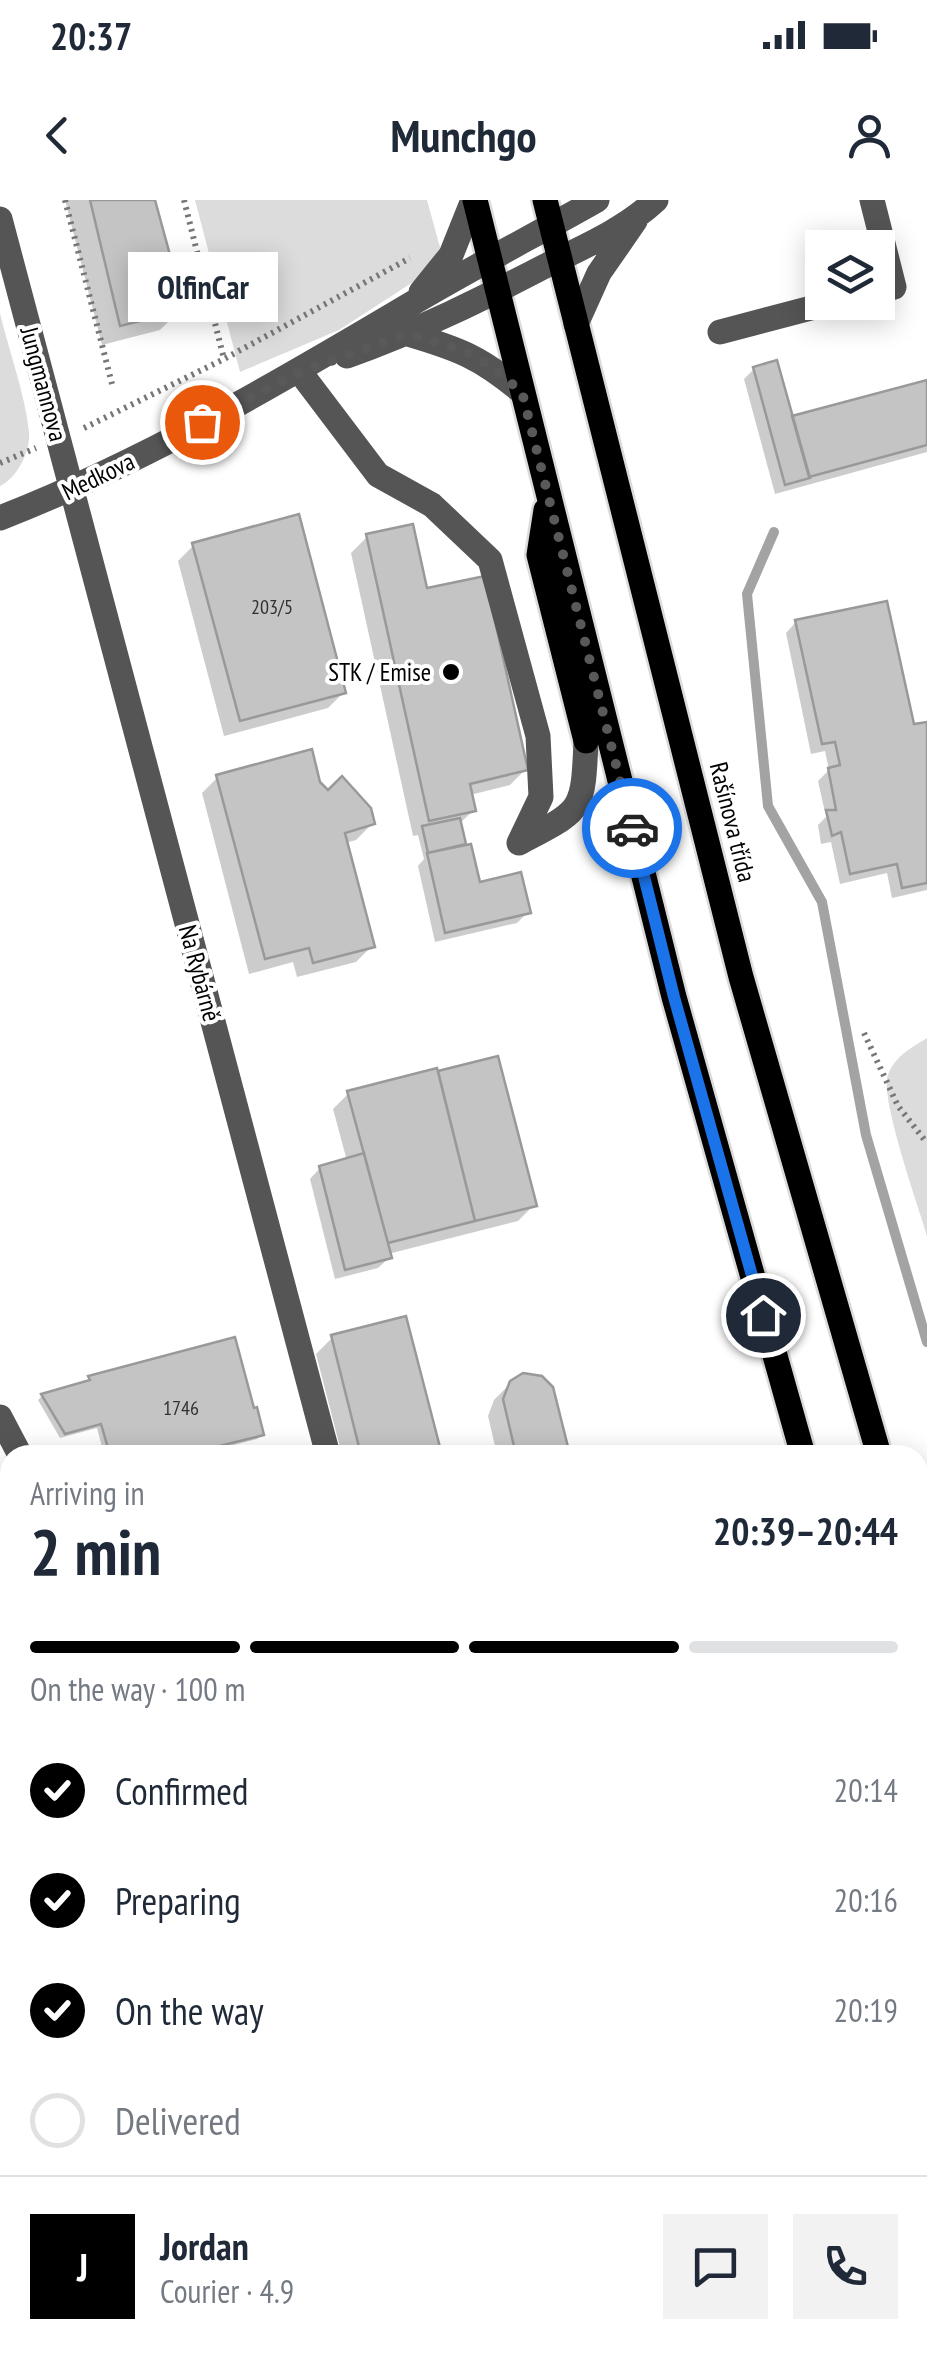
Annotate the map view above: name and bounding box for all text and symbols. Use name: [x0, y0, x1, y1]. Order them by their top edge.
text: 20:37: [50, 11, 132, 60]
text: Munchgo: [390, 106, 537, 164]
icon: back: [30, 108, 85, 163]
icon: person: [842, 108, 897, 163]
map controls: [805, 230, 895, 320]
button: layers: [805, 230, 895, 320]
callout: OlfinCar: [127, 252, 277, 322]
text: OlfinCar: [157, 266, 249, 308]
street label: Jungmannova: [13, 322, 75, 445]
pin: [160, 380, 245, 465]
icon: bag: [175, 395, 230, 450]
street label: Medkova: [56, 445, 140, 507]
house number: 203/5: [251, 594, 293, 620]
place label: STK / Emise: [328, 656, 431, 688]
marker: STK / Emise: [440, 661, 462, 683]
street label: Rašínova třída: [703, 759, 763, 885]
courier: [582, 778, 682, 878]
icon: car: [605, 801, 660, 856]
street label: Na Rybárně: [172, 921, 228, 1025]
pin: [721, 1273, 806, 1358]
icon: home: [736, 1288, 791, 1343]
house number: 1746: [163, 1395, 199, 1421]
text: Arriving in: [30, 1472, 145, 1514]
text: 20:39–20:44: [713, 1506, 898, 1555]
text: 2 min: [30, 1509, 161, 1593]
text: On the way · 100 m: [30, 1668, 245, 1710]
icon: check: [30, 1763, 85, 1818]
text: Confirmed: [115, 1766, 248, 1815]
text: 20:14: [834, 1769, 898, 1811]
icon: check: [30, 1873, 85, 1928]
text: Preparing: [115, 1876, 241, 1925]
text: 20:16: [834, 1879, 898, 1921]
icon: check: [30, 1983, 85, 2038]
text: On the way: [115, 1986, 263, 2035]
text: 20:19: [834, 1989, 898, 2031]
text: Delivered: [115, 2096, 241, 2145]
button: chat: [663, 2214, 768, 2319]
button: phone: [793, 2214, 898, 2319]
text: Jordan: [160, 2221, 249, 2270]
text: J: [77, 2242, 88, 2291]
text: Courier · 4.9: [160, 2270, 294, 2312]

